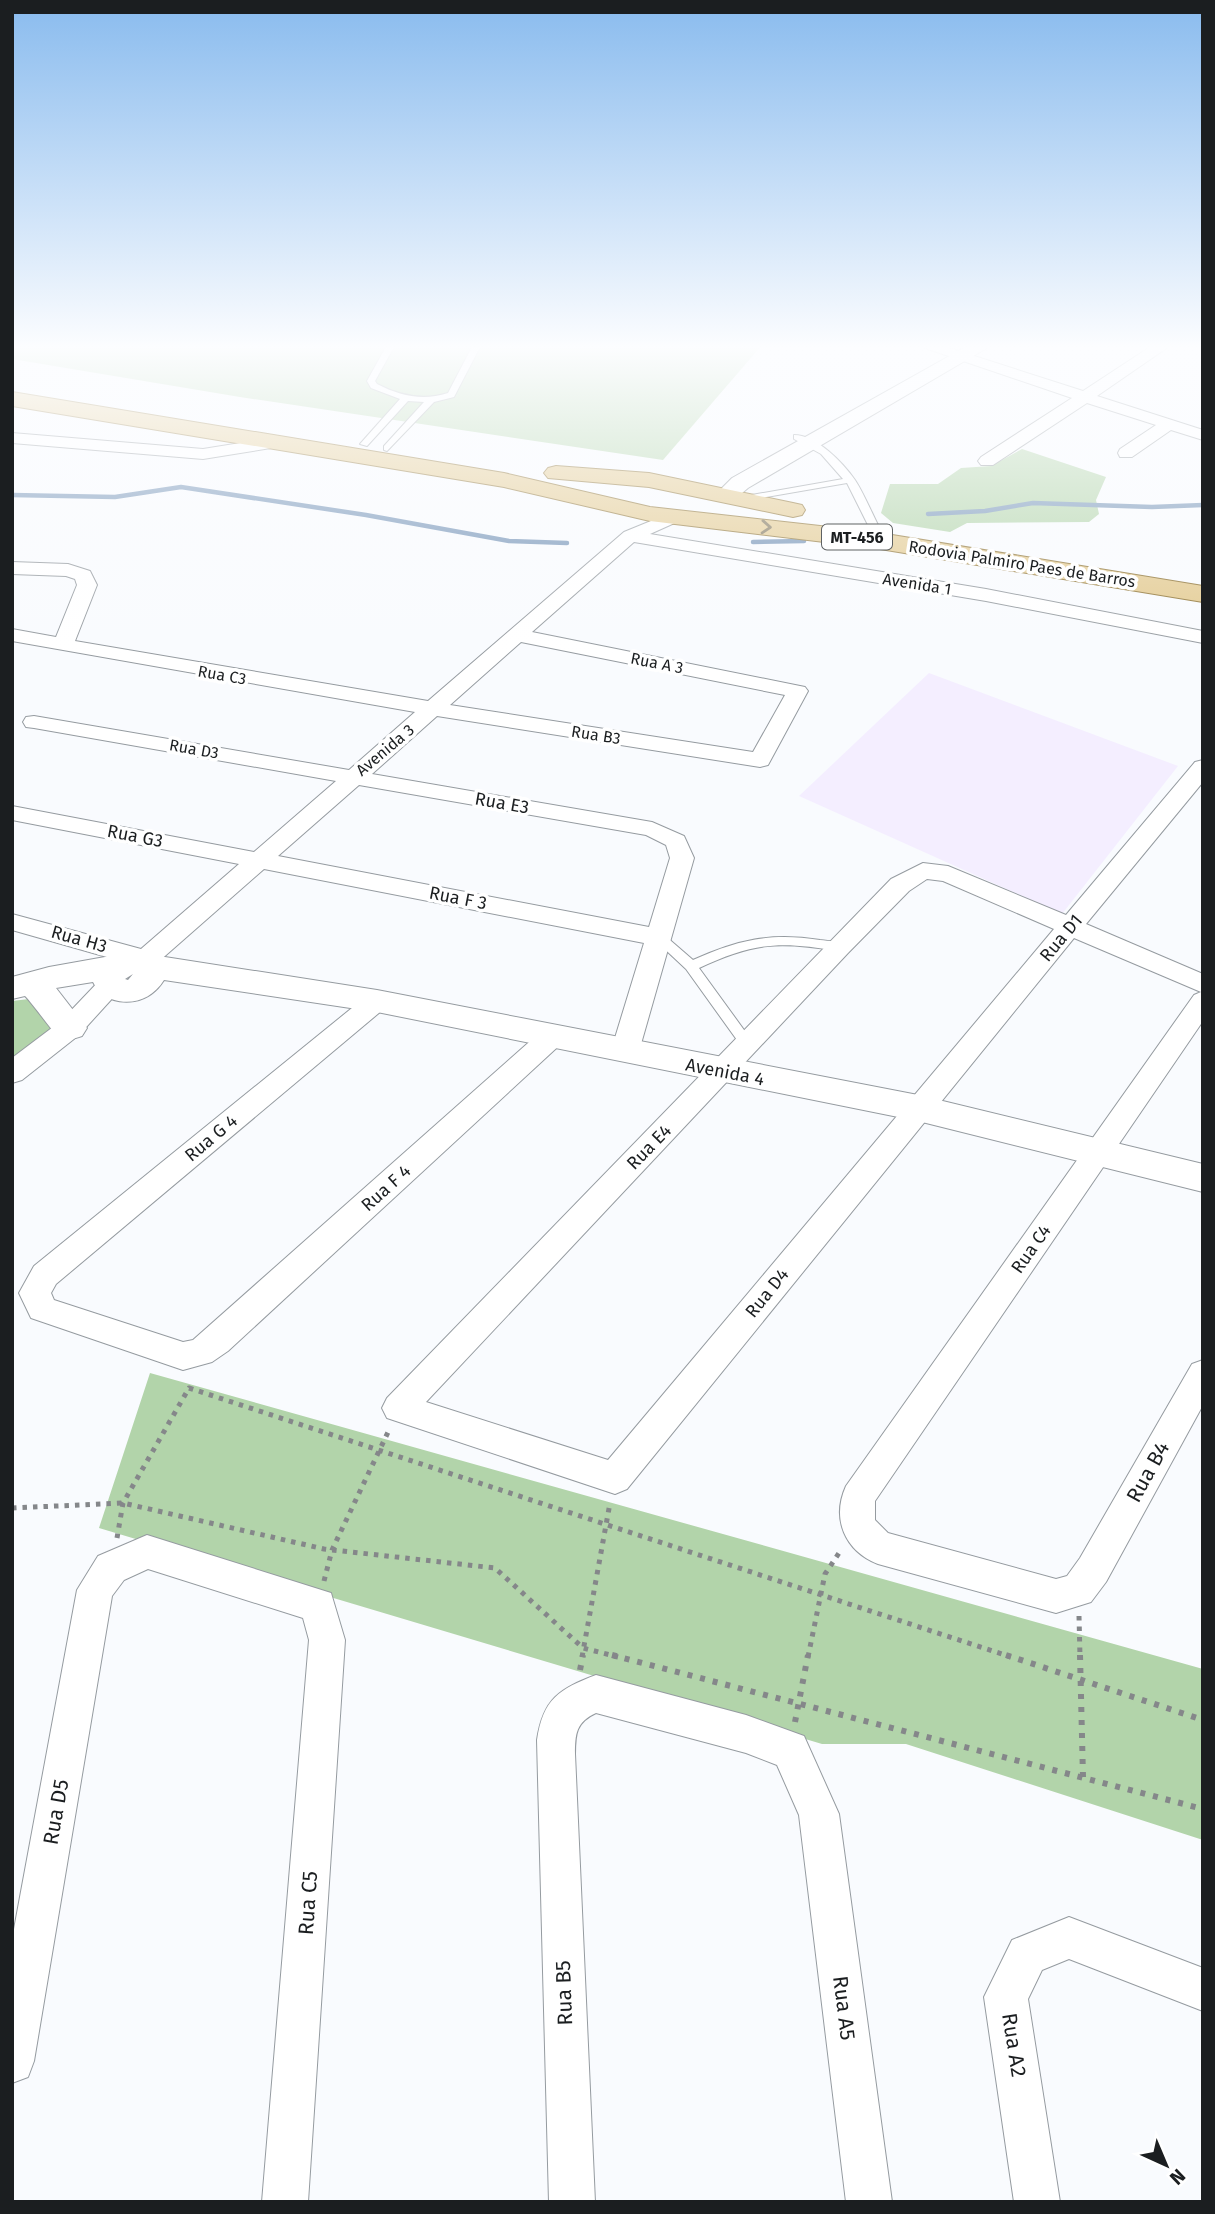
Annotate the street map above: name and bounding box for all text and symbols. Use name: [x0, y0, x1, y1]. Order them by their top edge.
one-way arrow: [760, 519, 771, 534]
road number: MT-456: [822, 524, 892, 550]
street label: Rodovia Palmiro Paes de Barros: [907, 537, 1137, 591]
street label: Avenida 1: [881, 569, 953, 599]
street label: Rua A 3: [629, 649, 685, 677]
street label: Rua C3: [196, 661, 248, 689]
street label: Avenida 3: [352, 720, 418, 780]
street label: Rua B3: [570, 722, 622, 748]
street label: Rua D3: [168, 735, 220, 763]
street label: Rua E3: [473, 787, 531, 819]
street label: Rua G3: [105, 820, 165, 852]
street label: Rua F 3: [427, 882, 489, 914]
street label: Rua D1: [1035, 910, 1087, 966]
street label: Rua H3: [48, 921, 110, 957]
street label: Avenida 4: [684, 1054, 767, 1090]
street label: Rua G 4: [180, 1109, 242, 1166]
street label: Rua E4: [622, 1119, 676, 1174]
street label: Rua F 4: [357, 1160, 416, 1216]
street label: Rua C4: [1006, 1220, 1056, 1278]
street label: Rua D4: [740, 1264, 794, 1322]
street label: Rua B4: [1121, 1437, 1175, 1507]
street label: Rua D5: [37, 1777, 75, 1847]
street label: Rua C5: [293, 1870, 323, 1936]
street label: Rua B5: [550, 1960, 578, 2026]
street label: Rua A5: [827, 1974, 861, 2042]
street label: Rua A2: [996, 2011, 1032, 2079]
north arrow: [1131, 2130, 1201, 2200]
text: N: [1165, 2164, 1190, 2190]

